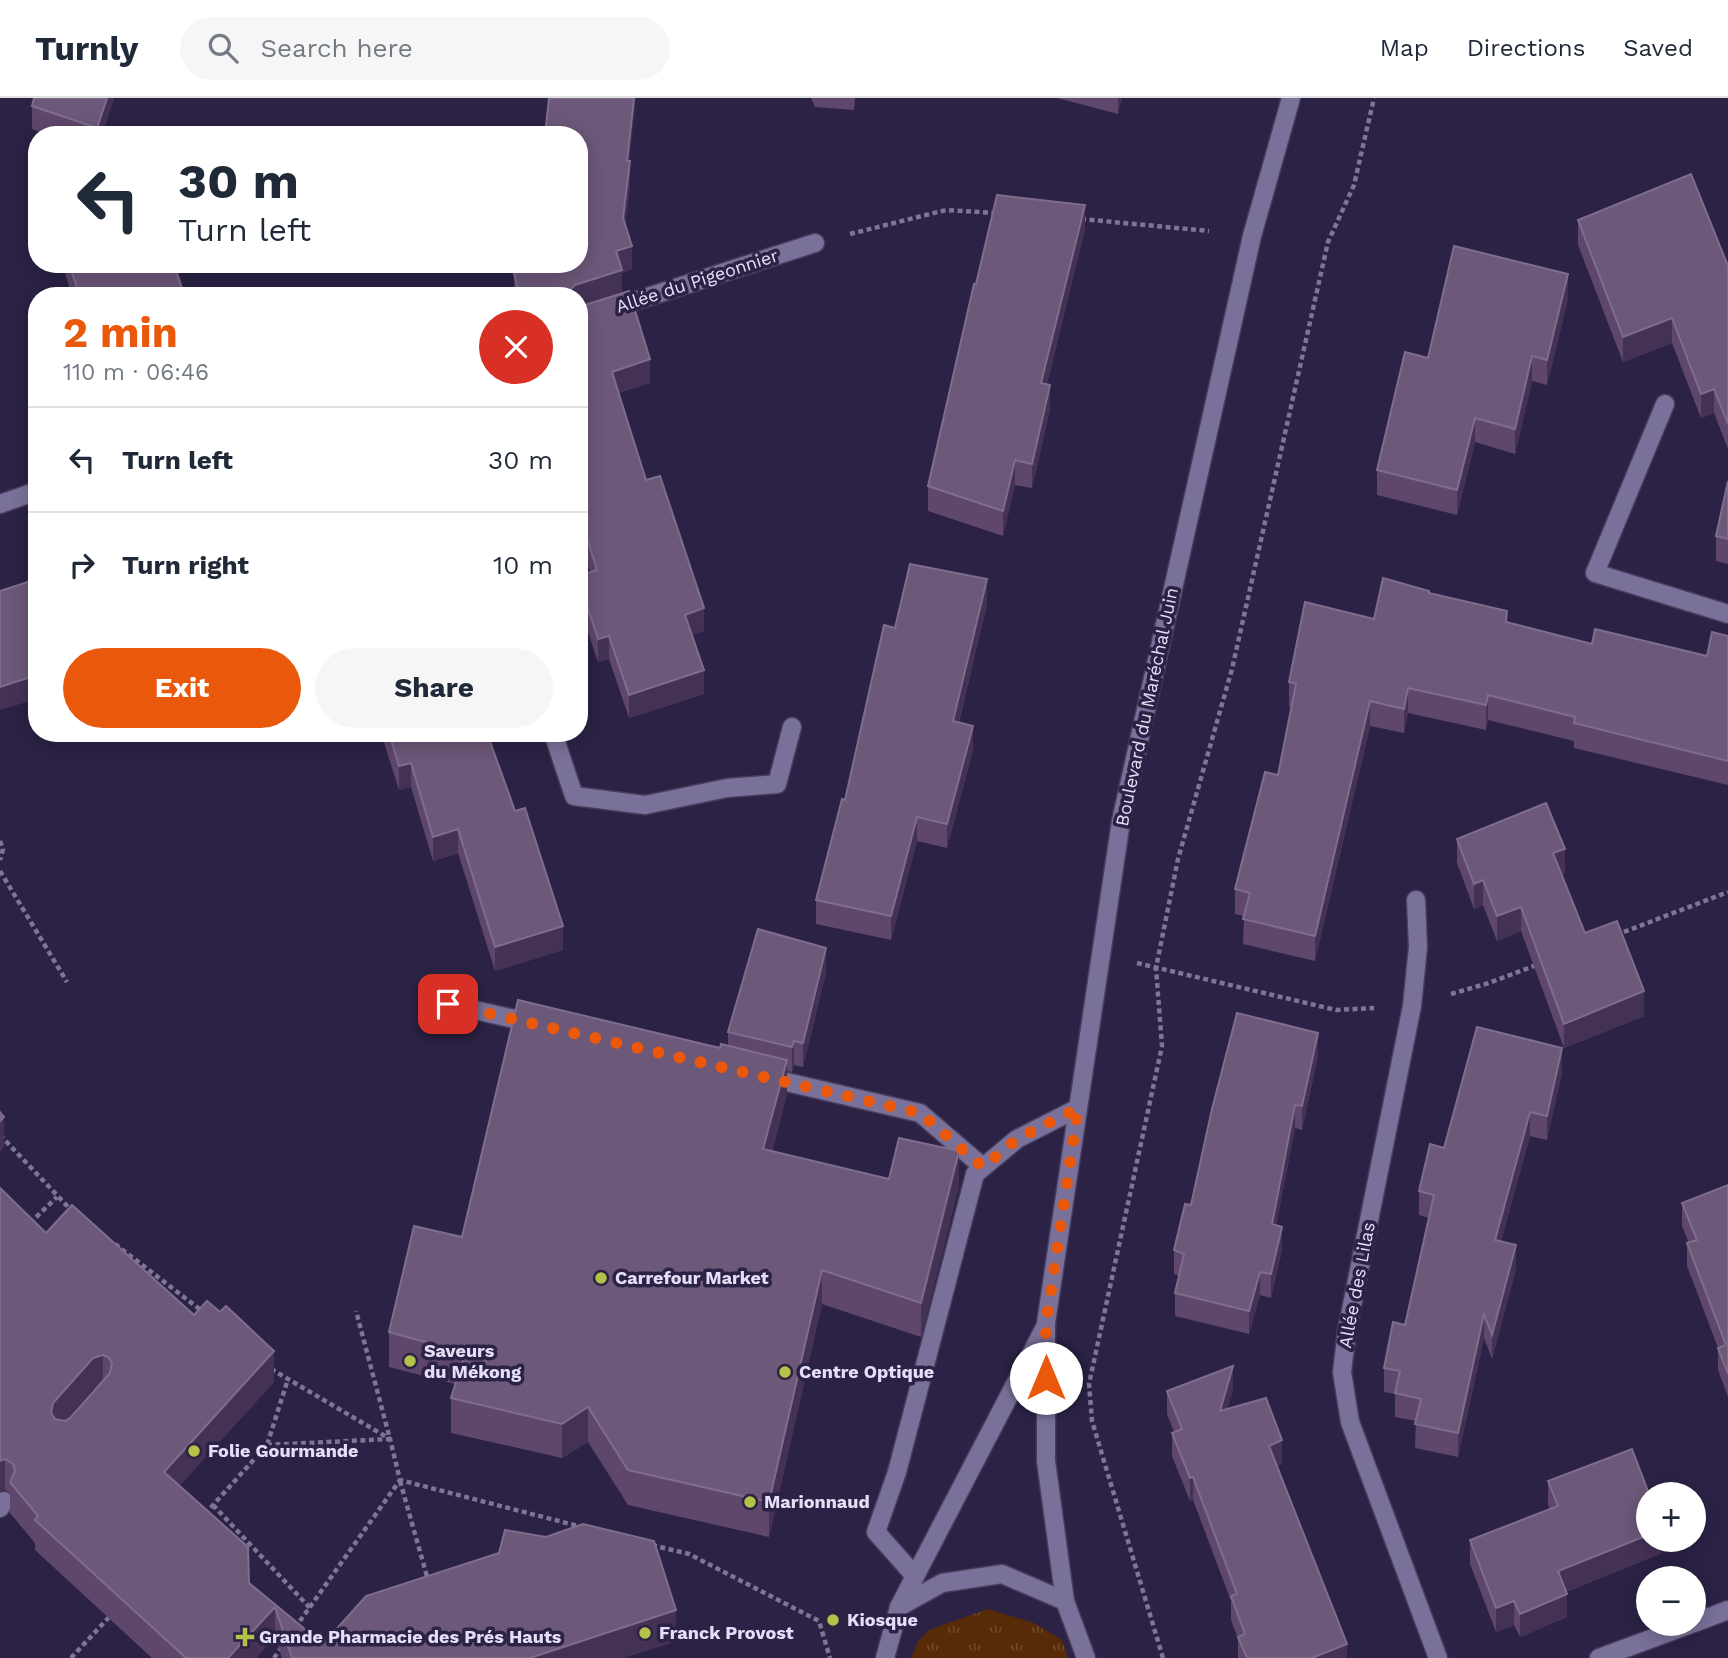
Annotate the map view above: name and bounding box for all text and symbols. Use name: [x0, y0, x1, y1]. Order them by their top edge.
search box: [180, 17, 670, 80]
text: Turnly: [35, 29, 138, 68]
icon: search: [204, 29, 242, 67]
text: Search here: [260, 33, 413, 63]
text: Map: [1380, 34, 1429, 62]
text: Directions: [1467, 34, 1585, 62]
text: Saved: [1623, 34, 1693, 62]
text: 30 m: [178, 152, 299, 210]
icon: left: [63, 154, 154, 245]
text: Turn left: [178, 211, 311, 249]
street label: Allée du Pigeonnier: [613, 244, 781, 317]
text: 2 min: [63, 308, 178, 357]
button: close: [479, 310, 553, 384]
text: 110 m · 06:46: [63, 359, 209, 386]
icon: left: [63, 441, 101, 479]
text: Turn left: [122, 445, 233, 475]
text: 30 m: [488, 445, 553, 475]
icon: right: [63, 546, 101, 584]
text: Turn right: [122, 550, 249, 580]
text: 10 m: [493, 550, 553, 580]
street label: Boulevard du Maréchal Juin: [1111, 586, 1182, 828]
button: Exit: [63, 648, 301, 728]
button: Share: [315, 648, 553, 728]
pin: [418, 974, 478, 1034]
icon: arrive: [429, 985, 467, 1023]
street label: Allée des Lilas: [1334, 1220, 1379, 1350]
place label: Carrefour Market: [615, 1267, 769, 1288]
marker: Carrefour Market: [593, 1270, 609, 1286]
place label: Saveurs du Mékong: [424, 1340, 522, 1382]
position arrow: [1009, 1341, 1083, 1415]
marker: Saveurs du Mékong: [402, 1353, 418, 1369]
place label: Centre Optique: [799, 1361, 934, 1382]
marker: Centre Optique: [777, 1364, 793, 1380]
place label: Folie Gourmande: [208, 1440, 359, 1461]
marker: Folie Gourmande: [186, 1443, 202, 1459]
map controls: [1636, 1482, 1706, 1636]
button: +: [1636, 1482, 1706, 1552]
place label: Marionnaud: [764, 1491, 870, 1512]
marker: Marionnaud: [742, 1494, 758, 1510]
button: −: [1636, 1566, 1706, 1636]
place label: Kiosque: [847, 1609, 918, 1630]
marker: Kiosque: [825, 1612, 841, 1628]
place label: Franck Provost: [659, 1622, 794, 1643]
marker: Franck Provost: [637, 1625, 653, 1641]
place label: Grande Pharmacie des Prés Hauts: [259, 1626, 562, 1647]
marker: Grande Pharmacie des Prés Hauts: [237, 1629, 253, 1645]

